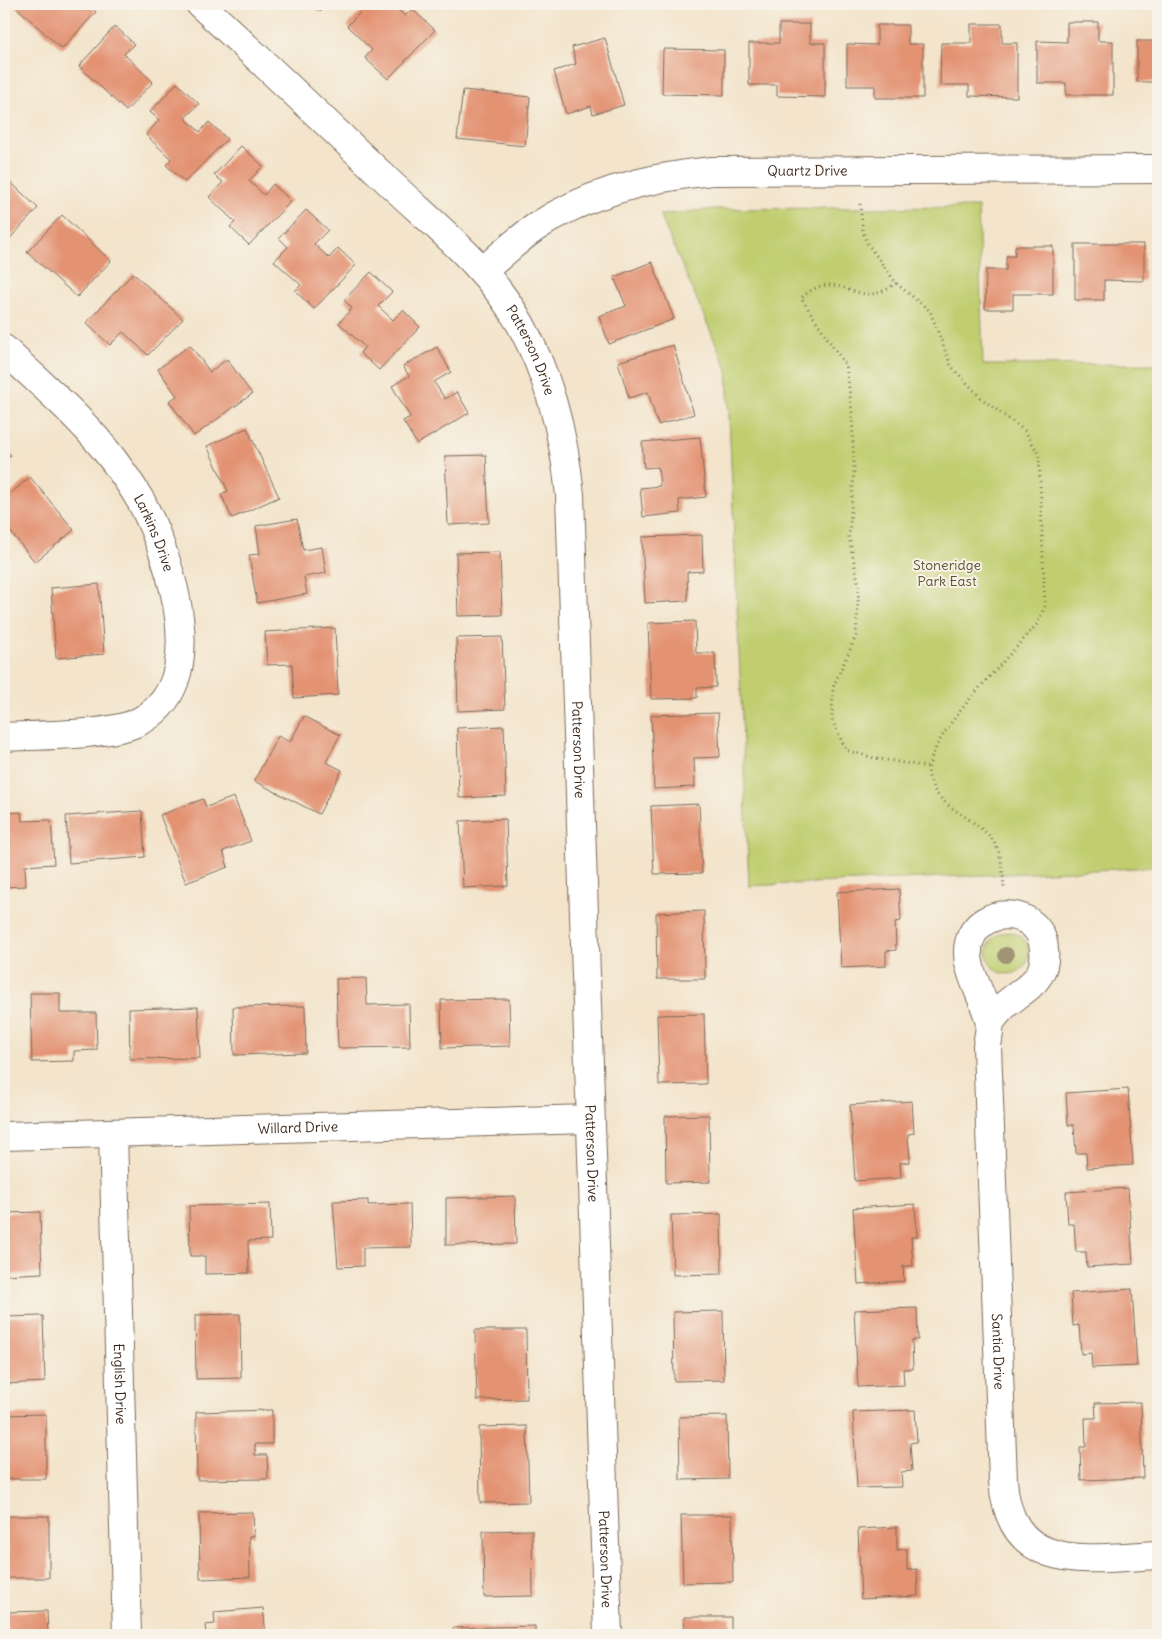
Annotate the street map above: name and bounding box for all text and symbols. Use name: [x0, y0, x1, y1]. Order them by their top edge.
street label: Quartz Drive: [767, 161, 848, 180]
street label: Patterson Drive: [502, 301, 559, 397]
street label: Larkins Drive: [130, 491, 178, 574]
park label: Stoneridge Park East: [913, 556, 981, 590]
street label: Patterson Drive: [568, 701, 589, 799]
street label: Patterson Drive: [581, 1104, 603, 1202]
street label: Willard Drive: [257, 1117, 338, 1138]
street label: Santia Drive: [988, 1313, 1009, 1390]
street label: English Drive: [110, 1343, 130, 1425]
street label: Patterson Drive: [595, 1510, 616, 1608]

